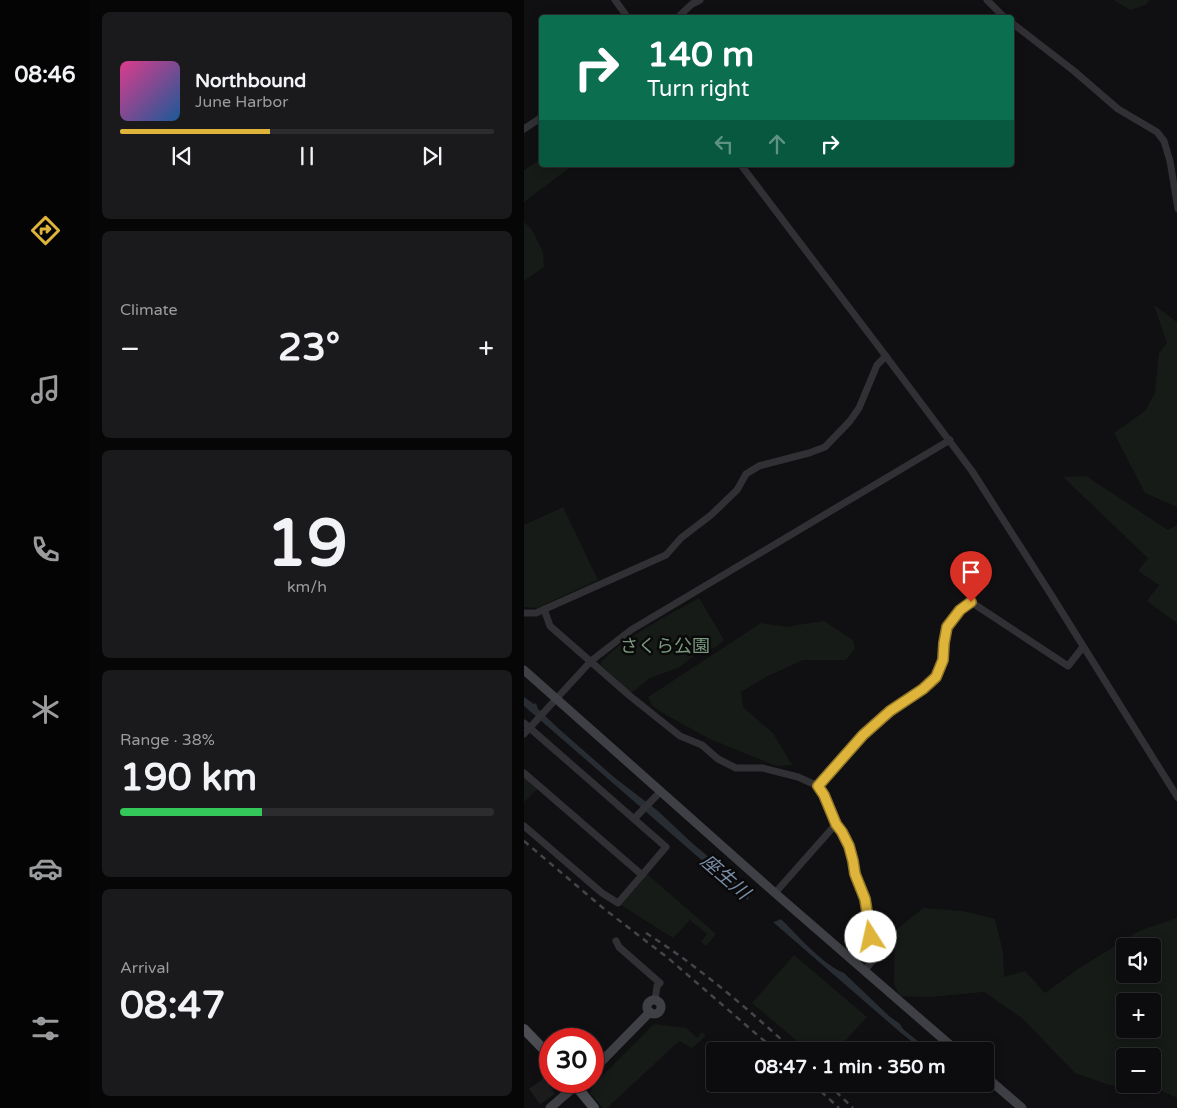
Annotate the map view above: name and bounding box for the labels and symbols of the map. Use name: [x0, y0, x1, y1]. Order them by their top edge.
pin: [950, 551, 992, 602]
park label: さくら公園: [620, 635, 710, 657]
water label: 座生川: [696, 850, 755, 905]
position arrow: [844, 910, 896, 962]
speed limit sign: 30: [539, 1028, 604, 1093]

